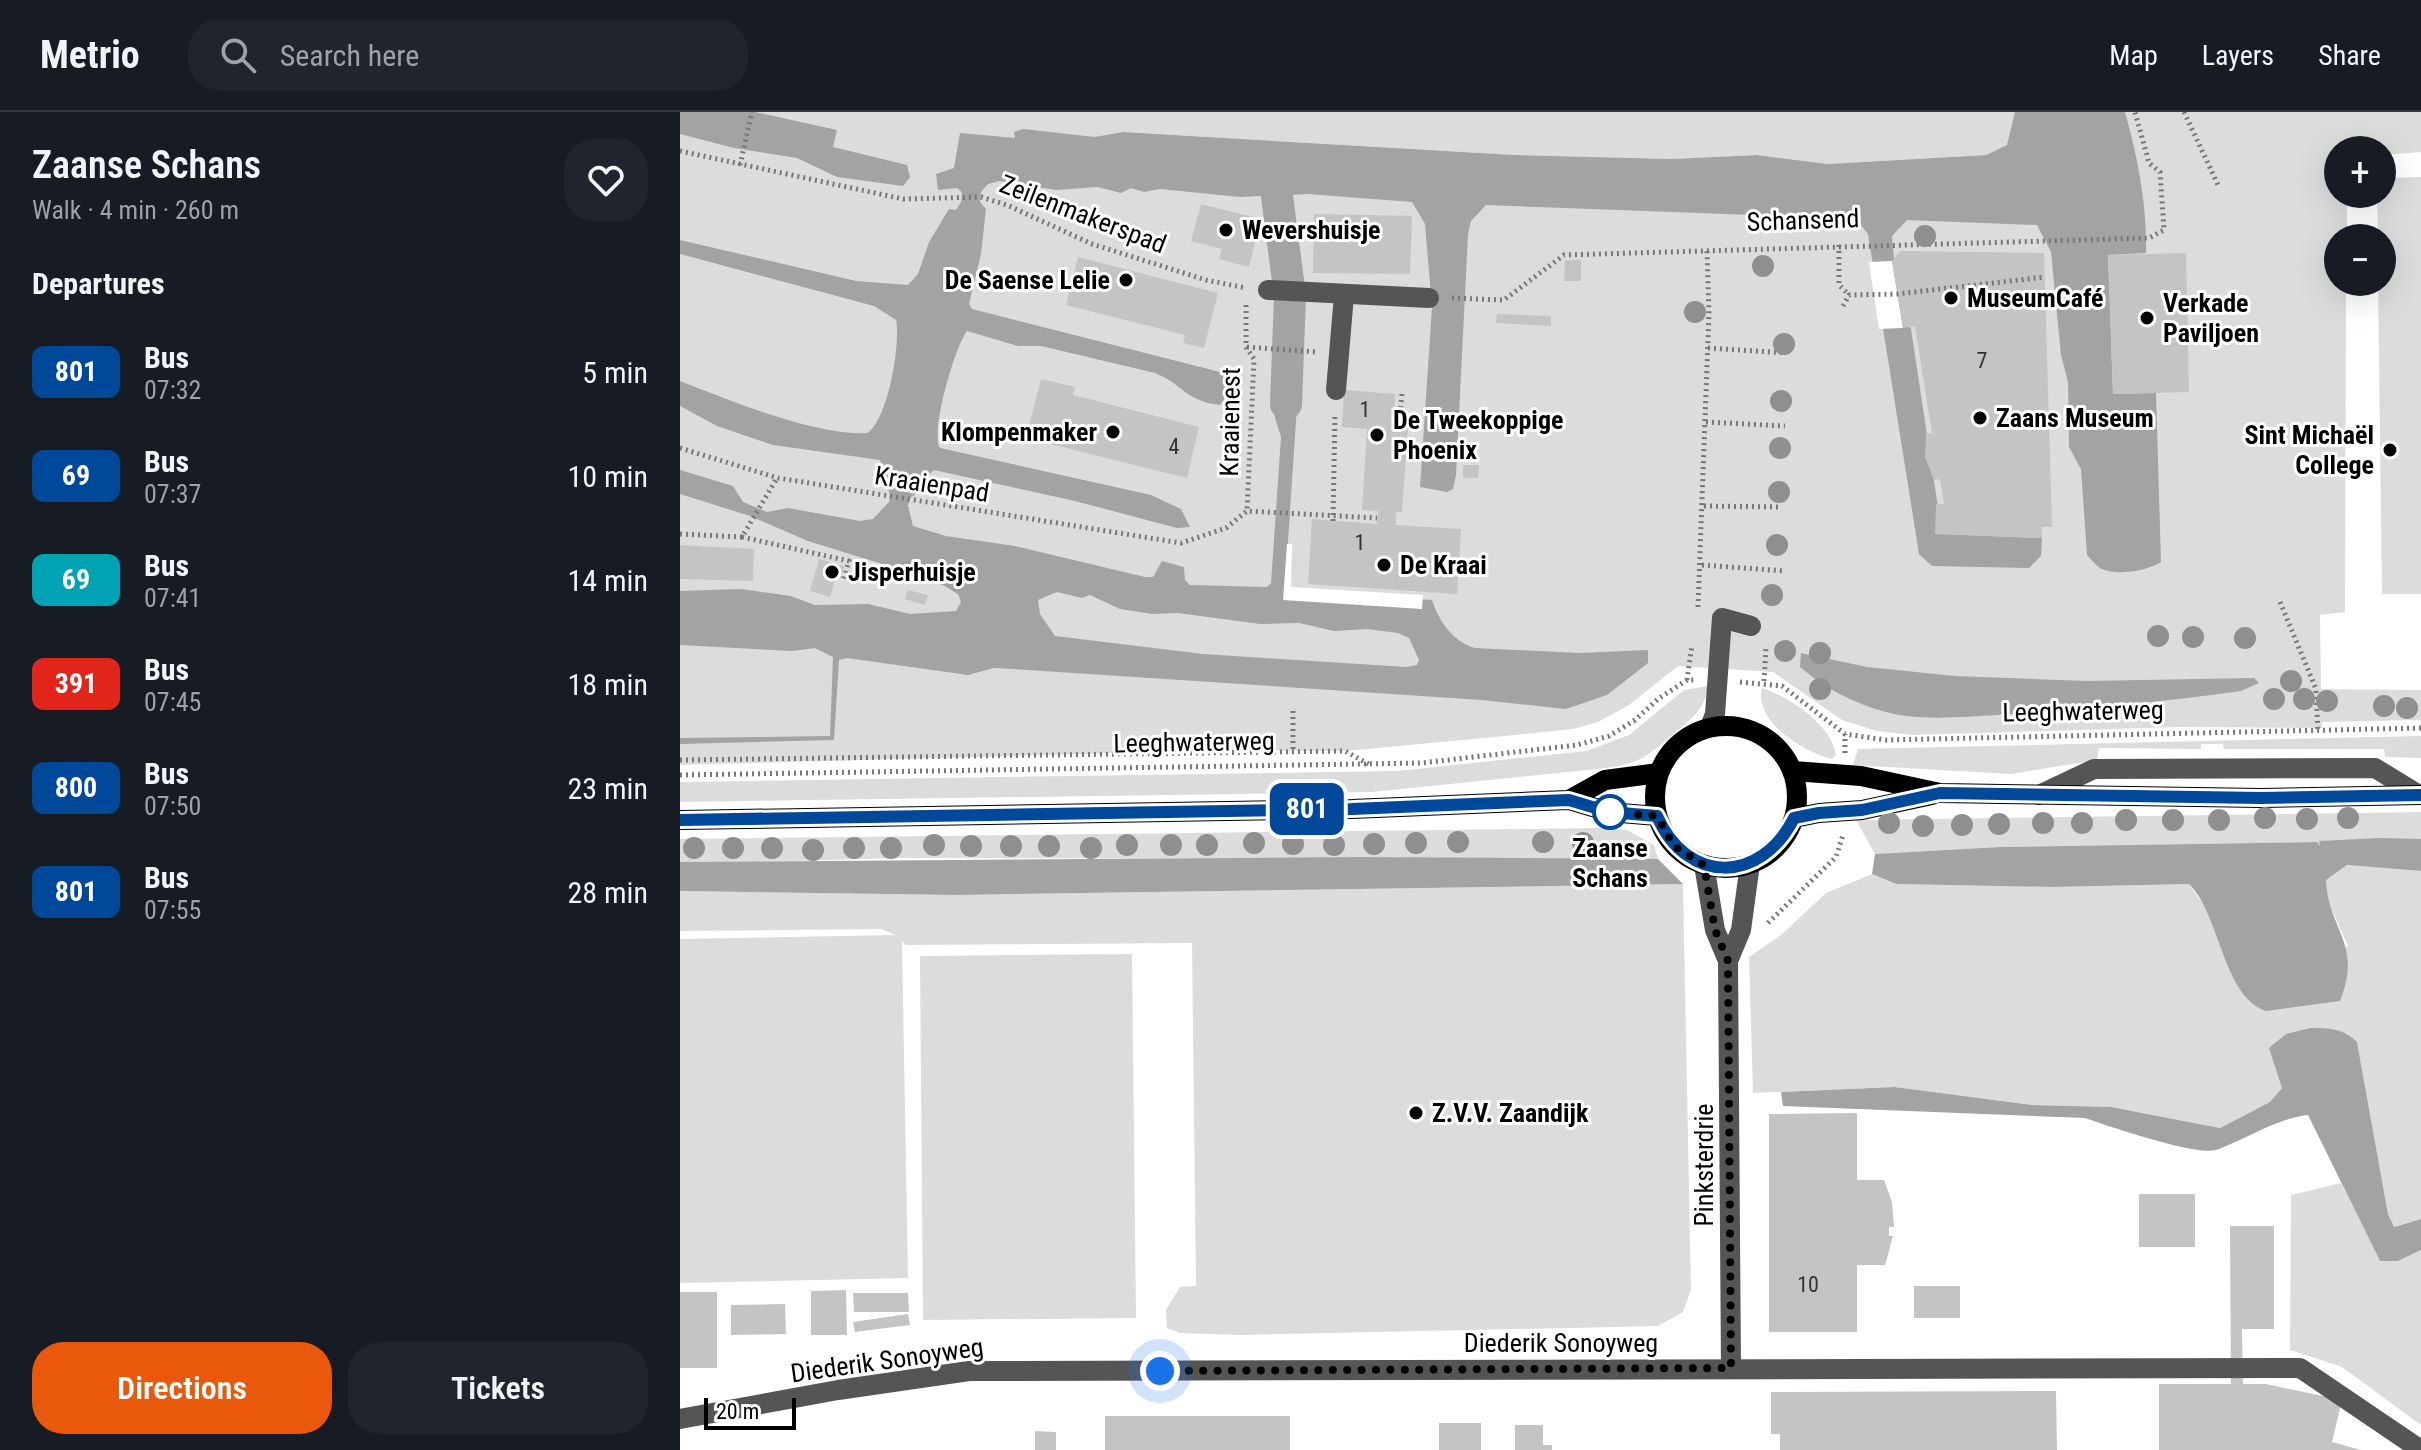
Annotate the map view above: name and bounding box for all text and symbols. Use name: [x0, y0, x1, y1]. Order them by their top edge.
search box: [188, 19, 748, 91]
text: Metrio: [40, 33, 140, 77]
icon: search: [216, 33, 260, 77]
text: Search here: [280, 38, 419, 73]
text: Map: [2109, 39, 2158, 72]
text: Layers: [2202, 39, 2274, 72]
text: Share: [2318, 39, 2381, 72]
map controls: [2324, 136, 2396, 296]
button: +: [2324, 136, 2396, 208]
button: heart: [564, 138, 648, 222]
text: Zaanse Schans: [32, 143, 261, 187]
street label: Zeilenmakerspad: [996, 168, 1170, 260]
text: Walk · 4 min · 260 m: [32, 195, 239, 225]
street label: Schansend: [1746, 203, 1860, 237]
place label: Wevershuisje: [1242, 215, 1380, 245]
marker: Wevershuisje: [1217, 221, 1235, 239]
button: −: [2324, 224, 2396, 296]
place label: De Saense Lelie: [945, 265, 1110, 295]
text: Departures: [32, 266, 165, 301]
marker: De Saense Lelie: [1117, 271, 1135, 289]
place label: MuseumCafé: [1967, 283, 2104, 313]
place label: Verkade Paviljoen: [2163, 288, 2259, 348]
marker: MuseumCafé: [1942, 289, 1960, 307]
marker: Verkade Paviljoen: [2138, 309, 2156, 327]
text: Bus: [144, 340, 189, 375]
house number: 7: [1977, 348, 1987, 373]
text: 801: [55, 355, 97, 388]
text: 5 min: [582, 355, 648, 390]
street label: Kraaienest: [1214, 367, 1246, 477]
text: 07:32: [144, 375, 201, 405]
house number: 1: [1360, 397, 1370, 422]
place label: Zaans Museum: [1996, 403, 2154, 433]
place label: De Tweekoppige Phoenix: [1393, 405, 1563, 465]
marker: Zaans Museum: [1971, 409, 1989, 427]
place label: Klompenmaker: [941, 417, 1097, 447]
place label: Sint Michaël College: [2244, 420, 2374, 480]
marker: Klompenmaker: [1104, 423, 1122, 441]
marker: De Tweekoppige Phoenix: [1368, 426, 1386, 444]
house number: 4: [1169, 434, 1180, 459]
marker: Sint Michaël College: [2381, 441, 2399, 459]
text: Bus: [144, 444, 189, 479]
text: 69: [62, 459, 90, 492]
text: 10 min: [567, 459, 648, 494]
street label: Kraaienpad: [873, 460, 991, 508]
text: 07:37: [144, 479, 201, 509]
house number: 1: [1355, 530, 1365, 555]
text: Bus: [144, 548, 189, 583]
place label: De Kraai: [1400, 550, 1487, 580]
marker: De Kraai: [1375, 556, 1393, 574]
place label: Jisperhuisje: [848, 557, 976, 587]
text: 69: [62, 563, 90, 596]
text: 14 min: [567, 563, 648, 598]
marker: Jisperhuisje: [823, 563, 841, 581]
text: 07:41: [144, 583, 201, 613]
text: Bus: [144, 652, 189, 687]
text: 391: [55, 667, 97, 700]
text: 18 min: [567, 667, 648, 702]
text: 07:45: [144, 687, 201, 717]
street label: Leeghwaterweg: [2002, 695, 2164, 727]
street label: Leeghwaterweg: [1113, 726, 1275, 758]
text: Bus: [144, 756, 189, 791]
text: 800: [55, 771, 97, 804]
text: 23 min: [567, 771, 648, 806]
line badge: 801: [1261, 783, 1353, 835]
text: 07:50: [144, 791, 201, 821]
text: 801: [1286, 792, 1328, 825]
marker: Zaanse Schans: [1593, 795, 1627, 829]
place label: Zaanse Schans: [1572, 833, 1648, 893]
text: Bus: [144, 860, 189, 895]
text: 801: [55, 875, 97, 908]
text: 28 min: [567, 875, 648, 910]
text: 07:55: [144, 895, 201, 925]
place label: Z.V.V. Zaandijk: [1432, 1098, 1589, 1128]
street label: Pinksterdrie: [1689, 1103, 1719, 1227]
marker: Z.V.V. Zaandijk: [1407, 1104, 1425, 1122]
house number: 10: [1797, 1272, 1819, 1297]
street label: Diederik Sonoyweg: [1464, 1328, 1658, 1358]
street label: Diederik Sonoyweg: [789, 1332, 985, 1388]
button: Directions: [32, 1342, 332, 1434]
button: Tickets: [348, 1342, 648, 1434]
your location: [1140, 1351, 1180, 1391]
scale bar: [704, 1394, 796, 1430]
text: 20 m: [716, 1399, 759, 1424]

